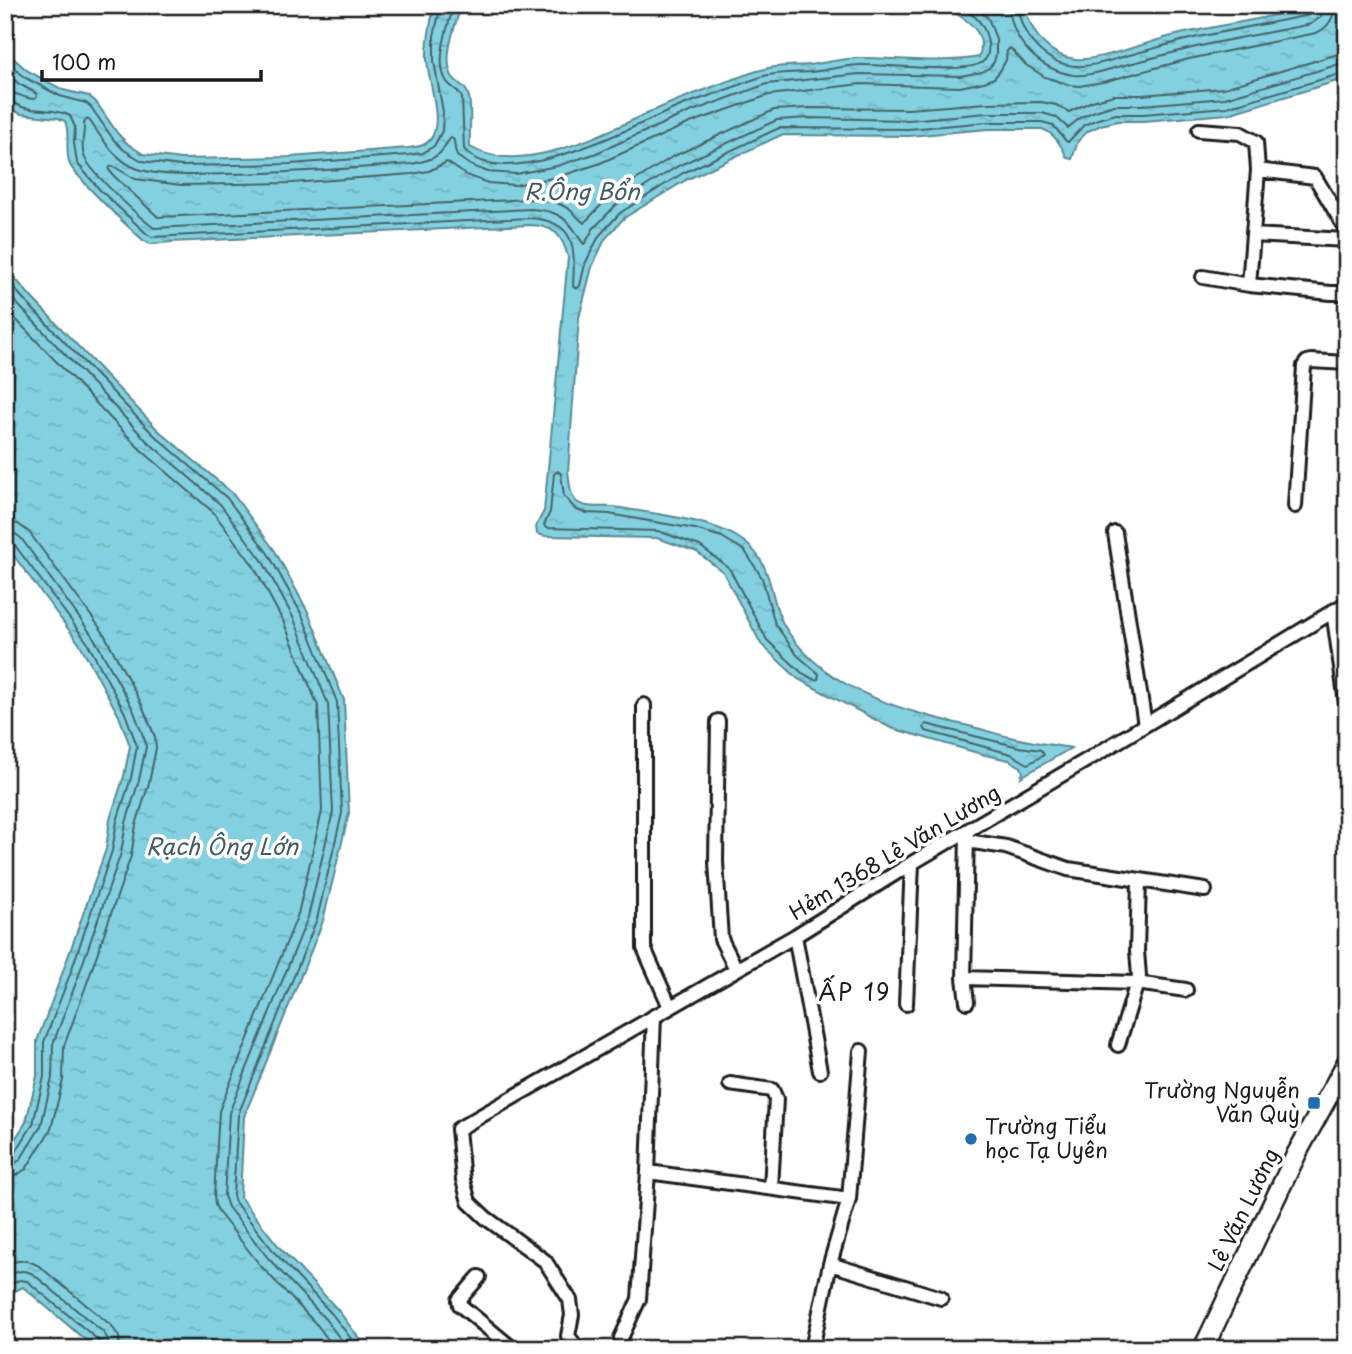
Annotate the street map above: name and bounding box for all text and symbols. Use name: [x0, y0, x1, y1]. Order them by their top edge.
scale bar: [42, 38, 261, 82]
text: 100 m: [52, 45, 116, 77]
water label: R.Ông Bổn: [524, 173, 641, 208]
street label: Hẻm 1368 Lê Văn Lương: [782, 775, 1006, 927]
water label: Rạch Ông Lớn: [146, 828, 299, 863]
district label: ẤP 19: [818, 974, 892, 1009]
place label: Trường Nguyễn Văn Quỳ: [1144, 1073, 1300, 1129]
marker: Trường Nguyễn Văn Quỳ: [1306, 1095, 1322, 1111]
place label: Trường Tiểu học Tạ Uyên: [985, 1109, 1108, 1165]
marker: Trường Tiểu học Tạ Uyên: [963, 1131, 979, 1147]
street label: Lê Văn Lương: [1199, 1142, 1286, 1276]

